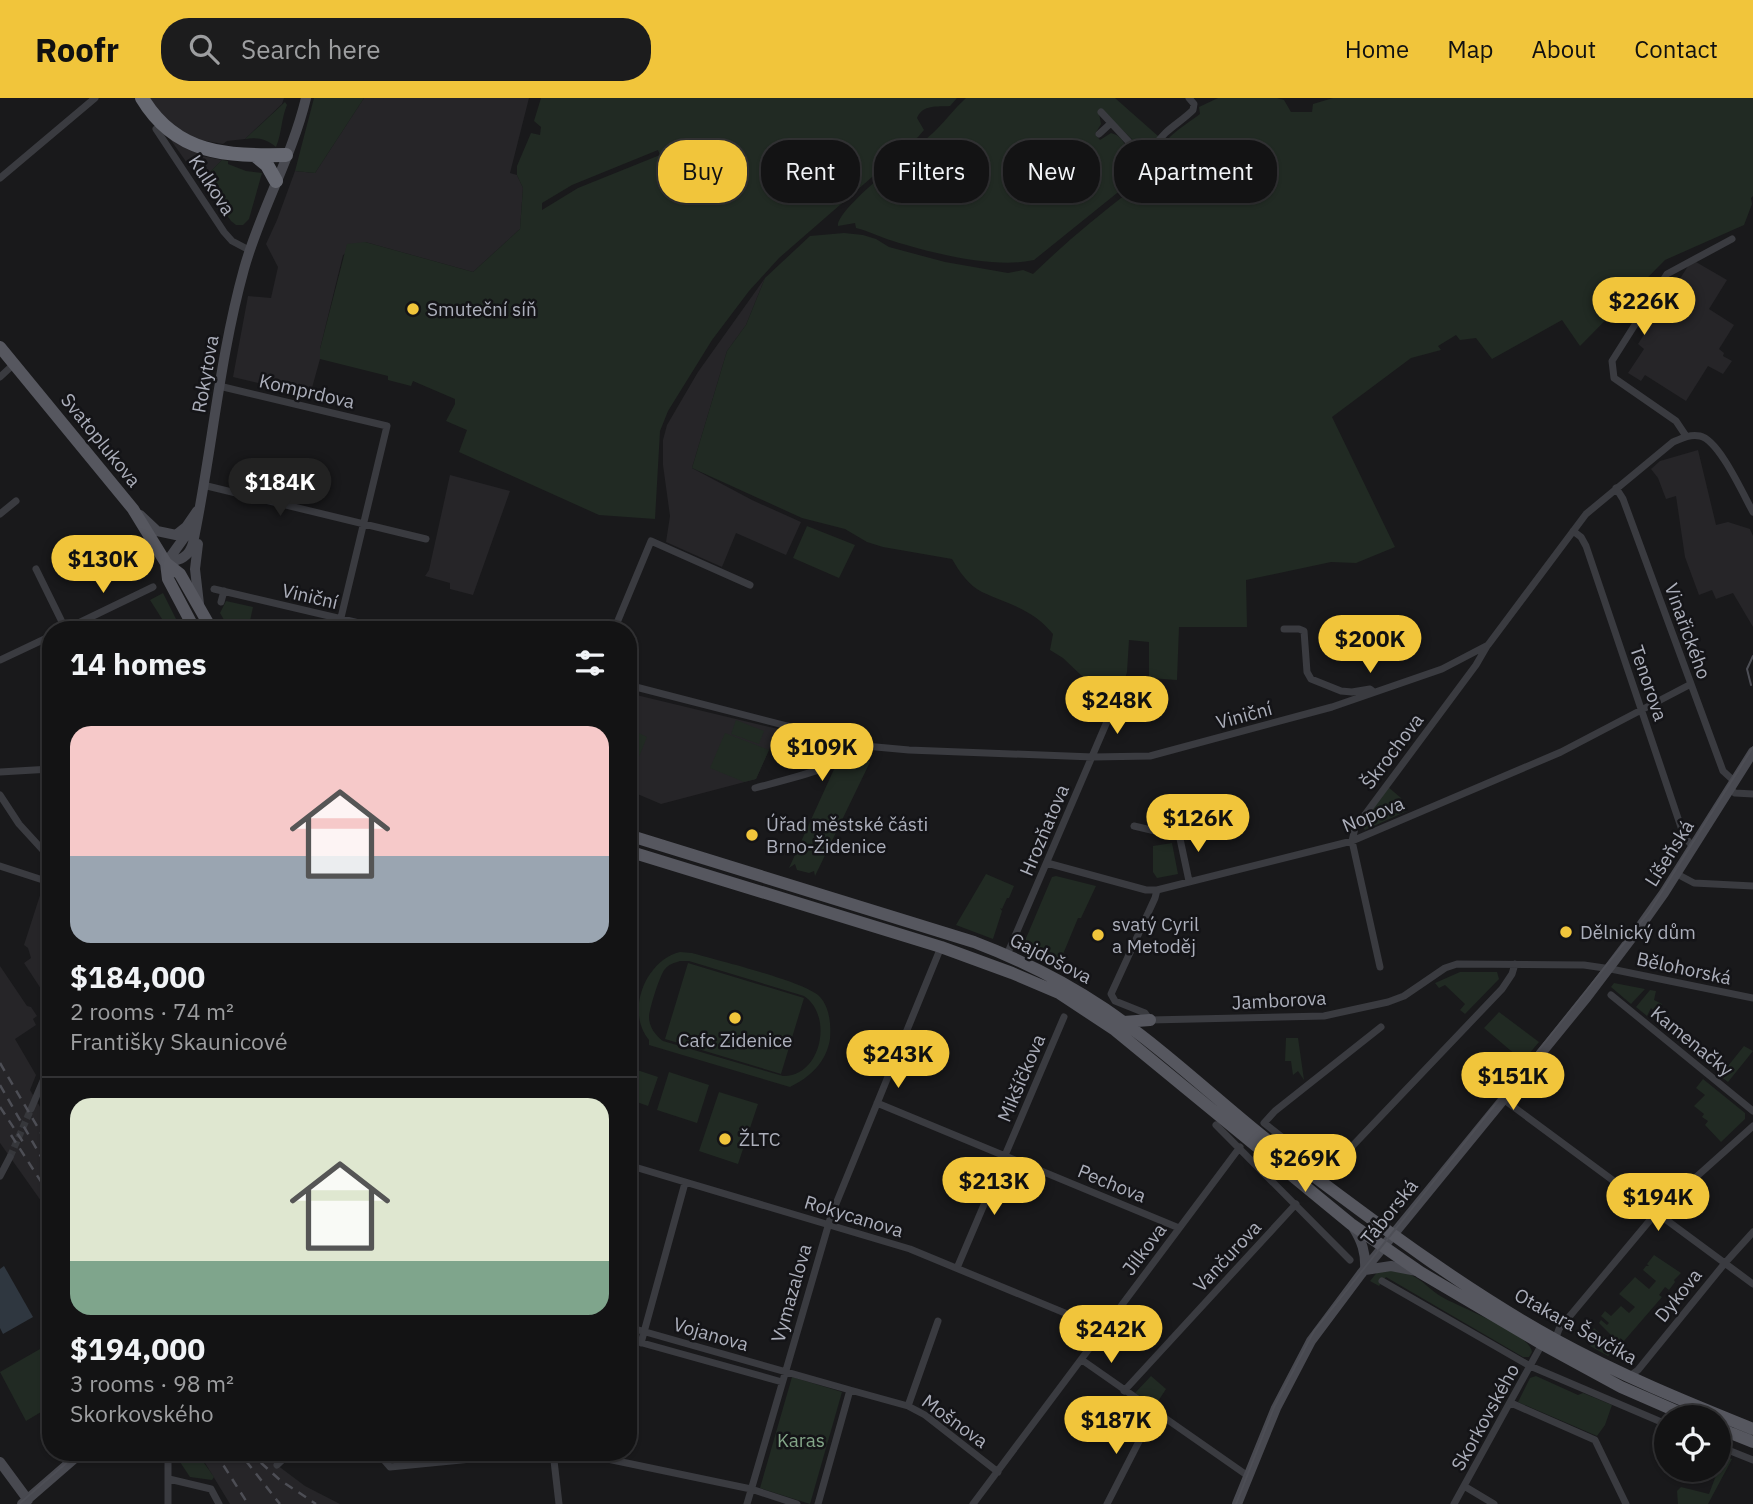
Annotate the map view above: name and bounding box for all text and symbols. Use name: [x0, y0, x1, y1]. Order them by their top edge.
search box: [161, 18, 651, 81]
text: Roofr: [35, 28, 119, 71]
icon: search: [185, 30, 223, 68]
text: Search here: [241, 32, 380, 66]
text: Home: [1345, 33, 1409, 65]
text: Map: [1447, 33, 1493, 65]
text: About: [1531, 33, 1596, 65]
text: Contact: [1634, 33, 1718, 65]
chip: Buy: [658, 140, 747, 203]
chip: Rent: [761, 140, 860, 203]
chip: Filters: [874, 140, 989, 203]
chip: New: [1003, 140, 1100, 203]
chip: Apartment: [1114, 140, 1277, 203]
street label: Kulkova: [184, 150, 240, 220]
pin: $226K: [1595, 278, 1693, 337]
text: $226K: [1608, 285, 1680, 315]
place label: Smuteční síň: [427, 297, 537, 321]
marker: Smuteční síň: [405, 301, 421, 317]
street label: Rokytova: [186, 333, 224, 415]
street label: Komprdova: [257, 368, 357, 414]
street label: Svatoplukova: [56, 388, 146, 492]
pin: $184K: [231, 458, 329, 518]
text: $184K: [244, 466, 316, 496]
pin: $130K: [54, 536, 152, 595]
text: $130K: [67, 543, 139, 573]
street label: Viniční: [280, 578, 341, 614]
street label: Vinařického: [1660, 580, 1716, 682]
pin: $200K: [1321, 616, 1419, 675]
text: $200K: [1334, 623, 1406, 653]
street label: Tenorova: [1625, 642, 1673, 724]
text: 14 homes: [70, 644, 207, 683]
icon: filters: [571, 644, 609, 682]
pin: $248K: [1068, 676, 1166, 736]
text: $248K: [1081, 684, 1153, 714]
street label: Viniční: [1213, 696, 1275, 734]
street label: Škrochova: [1356, 708, 1428, 794]
pin: $109K: [773, 724, 871, 783]
text: $109K: [786, 731, 858, 761]
icon: home: [277, 771, 403, 897]
street label: Hrozňatova: [1014, 781, 1074, 879]
street label: Nopova: [1338, 791, 1408, 837]
pin: $126K: [1149, 794, 1247, 854]
text: $126K: [1162, 802, 1234, 832]
place label: Úřad městské části Brno-Židenice: [766, 812, 928, 858]
street label: Líšeňská: [1639, 815, 1699, 891]
marker: Úřad městské části Brno-Židenice: [744, 827, 760, 843]
place label: svatý Cyril a Metoděj: [1112, 912, 1199, 958]
place label: Dělnický dům: [1580, 920, 1696, 944]
marker: Dělnický dům: [1558, 924, 1574, 940]
street label: Gajdošova: [1006, 927, 1096, 989]
marker: svatý Cyril a Metoděj: [1090, 927, 1106, 943]
street label: Bělohorská: [1634, 946, 1734, 990]
text: $184,000: [70, 957, 205, 996]
street label: Jamborova: [1231, 986, 1327, 1014]
text: 2 rooms · 74 m²: [70, 996, 234, 1026]
street label: Kamenačky: [1646, 1001, 1738, 1082]
marker: Cafc Zidenice: [727, 1010, 743, 1026]
text: Františky Skaunicové: [70, 1026, 288, 1056]
place label: Cafc Zidenice: [678, 1028, 792, 1052]
pin: $243K: [849, 1030, 947, 1090]
street label: Mikšíčkova: [992, 1030, 1050, 1126]
text: $243K: [862, 1038, 934, 1068]
pin: $151K: [1464, 1052, 1562, 1112]
text: $151K: [1477, 1060, 1549, 1090]
place label: ŽLTC: [739, 1127, 781, 1151]
marker: ŽLTC: [717, 1131, 733, 1147]
pin: $269K: [1256, 1134, 1354, 1194]
text: $269K: [1269, 1142, 1341, 1172]
icon: home: [277, 1143, 403, 1269]
pin: $213K: [945, 1158, 1043, 1217]
street label: Pechova: [1074, 1158, 1150, 1208]
text: $213K: [958, 1165, 1030, 1195]
street label: Táborská: [1355, 1174, 1423, 1250]
pin: $194K: [1609, 1174, 1707, 1233]
text: $194K: [1622, 1181, 1694, 1211]
street label: Rokycanova: [802, 1190, 906, 1242]
street label: Vančurova: [1188, 1215, 1266, 1297]
street label: Jílkova: [1117, 1218, 1171, 1280]
street label: Vymazalova: [765, 1241, 817, 1345]
street label: Dykova: [1649, 1263, 1707, 1327]
street label: Otakara Ševčíka: [1510, 1282, 1642, 1370]
pin: $242K: [1062, 1306, 1160, 1365]
street label: Vojanova: [671, 1312, 751, 1356]
text: $242K: [1075, 1313, 1147, 1343]
text: $194,000: [70, 1329, 205, 1368]
street label: Skorkovského: [1446, 1359, 1524, 1475]
text: 3 rooms · 98 m²: [70, 1368, 234, 1398]
street label: Mošnova: [917, 1389, 993, 1453]
pin: $187K: [1067, 1396, 1165, 1456]
text: Skorkovského: [70, 1398, 214, 1428]
text: $187K: [1080, 1404, 1152, 1434]
map controls: [1654, 1405, 1731, 1482]
button: locate: [1654, 1405, 1731, 1482]
park label: Karas: [777, 1428, 825, 1452]

